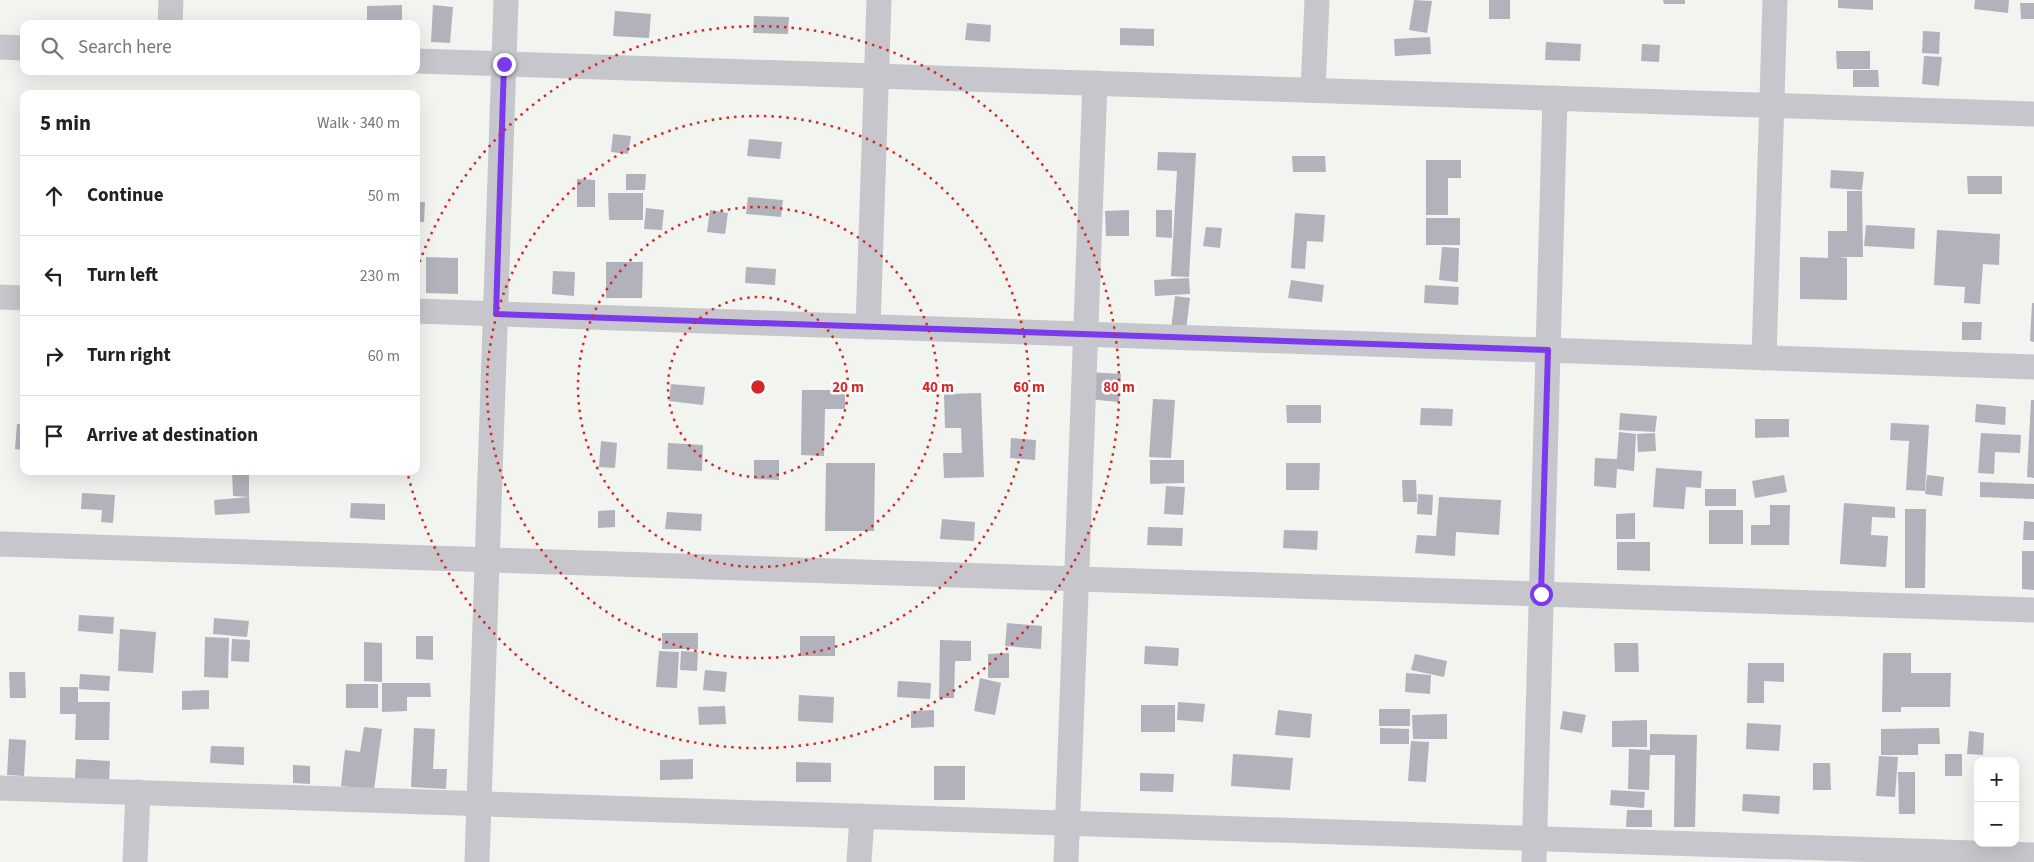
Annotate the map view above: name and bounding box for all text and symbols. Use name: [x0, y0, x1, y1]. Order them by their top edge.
search box: [20, 20, 420, 75]
icon: search: [38, 34, 66, 62]
text: Search here: [78, 34, 172, 61]
route end: [493, 53, 516, 76]
text: 5 min: [40, 108, 91, 138]
text: Walk · 340 m: [317, 112, 400, 134]
icon: ahead: [40, 182, 68, 210]
text: Continue: [87, 182, 164, 209]
text: 50 m: [368, 185, 400, 207]
icon: left: [40, 262, 68, 290]
text: Turn left: [87, 262, 158, 289]
text: 230 m: [360, 265, 400, 287]
icon: right: [40, 342, 68, 370]
text: Turn right: [87, 342, 171, 369]
text: 60 m: [368, 345, 400, 367]
text: 20 m: [832, 377, 864, 398]
text: 40 m: [922, 377, 954, 398]
text: 60 m: [1013, 377, 1045, 398]
text: 80 m: [1103, 377, 1135, 398]
centre of rings: [749, 378, 767, 396]
icon: arrive: [40, 422, 68, 450]
text: Arrive at destination: [87, 422, 258, 449]
route start: [1530, 583, 1553, 606]
map controls: [1974, 757, 2019, 847]
button: +: [1974, 757, 2019, 802]
button: −: [1974, 802, 2019, 847]

